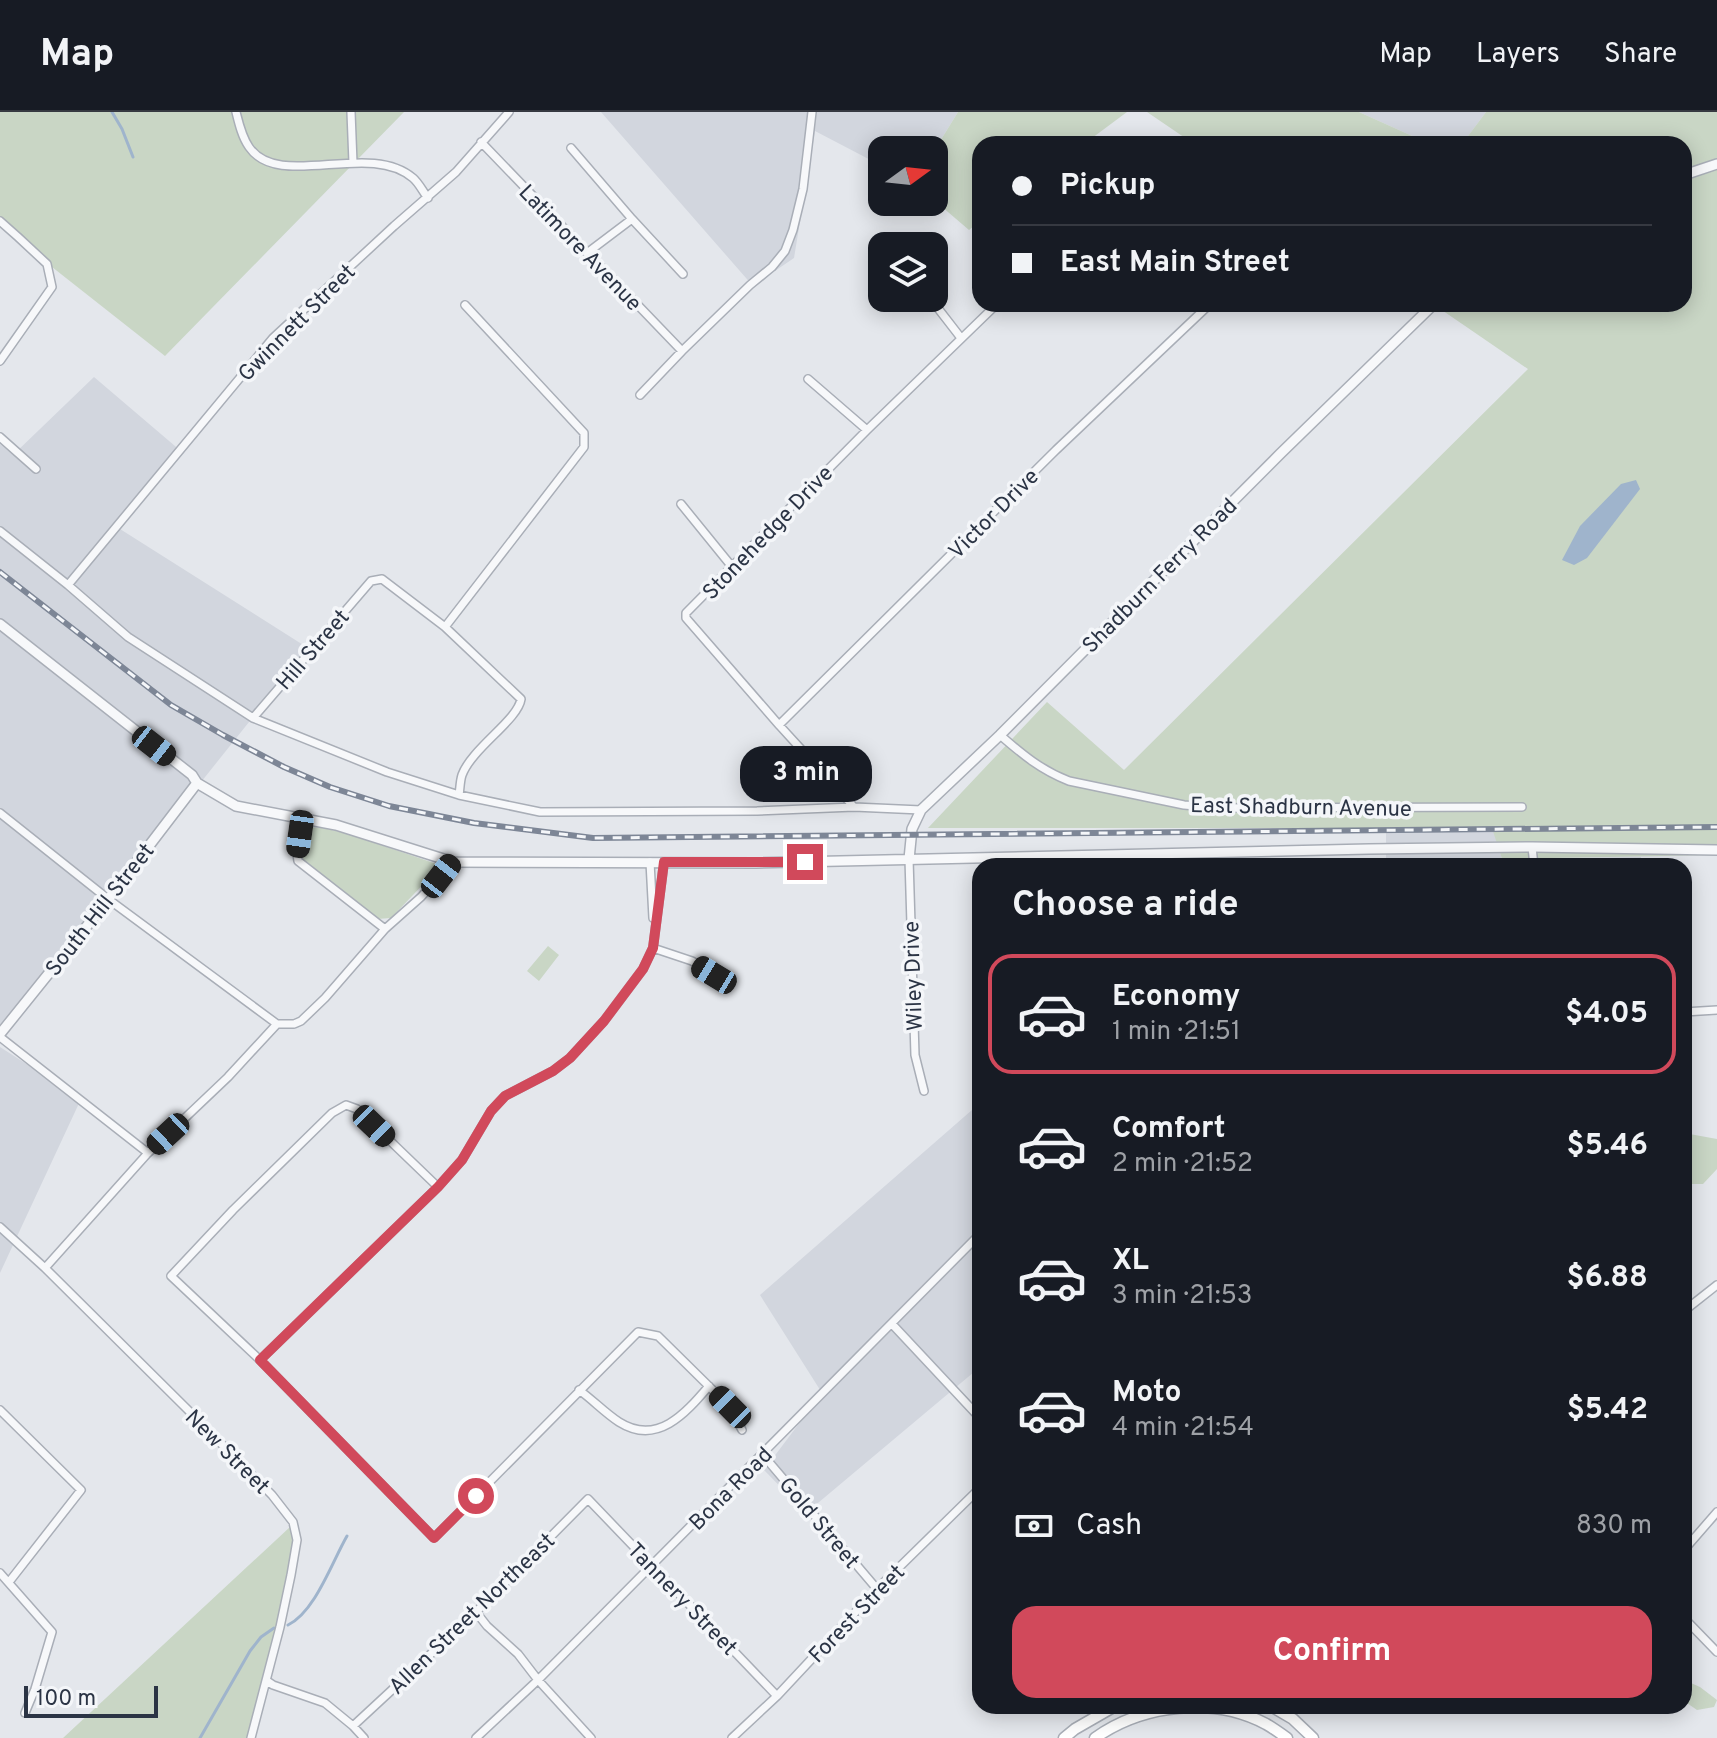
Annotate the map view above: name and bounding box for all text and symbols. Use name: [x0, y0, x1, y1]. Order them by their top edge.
text: Map: [40, 31, 114, 80]
text: Map: [1379, 37, 1432, 73]
text: Layers: [1476, 37, 1560, 73]
text: Share: [1604, 37, 1677, 73]
north arrow: [868, 136, 948, 216]
map controls: [868, 136, 948, 312]
text: Pickup: [1060, 168, 1155, 205]
street label: Latimore Avenue: [512, 180, 647, 318]
button: layers: [868, 232, 948, 312]
text: East Main Street: [1060, 245, 1290, 282]
street label: Gwinnett Street: [233, 259, 362, 388]
street label: Stonehedge Drive: [698, 461, 840, 607]
street label: Victor Drive: [944, 464, 1046, 566]
street label: Shadburn Ferry Road: [1078, 494, 1244, 660]
street label: Hill Street: [271, 605, 356, 697]
car: [128, 722, 180, 770]
callout: 3 min: [739, 746, 871, 802]
text: 3 min: [772, 757, 840, 790]
street label: East Shadburn Avenue: [1190, 793, 1412, 824]
car: [285, 809, 315, 859]
street label: South Hill Street: [41, 839, 161, 982]
route end: [787, 844, 823, 880]
car: [417, 850, 465, 902]
text: Choose a ride: [1012, 883, 1238, 929]
street label: Wiley Drive: [899, 920, 930, 1031]
car: [687, 952, 741, 998]
icon: car: [1016, 978, 1088, 1050]
text: Economy: [1112, 979, 1240, 1016]
text: $4.05: [1565, 996, 1648, 1033]
text: 1 min · 21:51: [1112, 1016, 1241, 1049]
car: [348, 1101, 400, 1151]
car: [142, 1109, 194, 1159]
icon: car: [1016, 1110, 1088, 1182]
text: Comfort: [1112, 1111, 1225, 1148]
text: $5.46: [1567, 1128, 1648, 1165]
text: 2 min · 21:52: [1112, 1148, 1253, 1181]
icon: car: [1016, 1242, 1088, 1314]
text: XL: [1112, 1243, 1149, 1280]
text: $6.88: [1566, 1260, 1648, 1297]
text: 3 min · 21:53: [1112, 1280, 1253, 1313]
icon: car: [1016, 1374, 1088, 1446]
text: Moto: [1112, 1375, 1182, 1412]
car: [705, 1382, 755, 1432]
text: $5.42: [1567, 1392, 1648, 1429]
street label: New Street: [178, 1405, 274, 1501]
text: 4 min · 21:54: [1112, 1412, 1254, 1445]
street label: Bona Road: [684, 1442, 779, 1537]
street label: Gold Street: [772, 1472, 864, 1575]
route start: [458, 1478, 494, 1514]
icon: cash: [1012, 1504, 1056, 1548]
text: Cash: [1076, 1508, 1142, 1545]
text: 830 m: [1576, 1510, 1652, 1543]
street label: Allen Street Northeast: [384, 1528, 562, 1701]
street label: Tannery Street: [620, 1538, 742, 1662]
street label: Forest Street: [804, 1560, 911, 1670]
button: Confirm: [1012, 1606, 1652, 1698]
scale bar: [24, 1682, 158, 1718]
text: 100 m: [36, 1686, 96, 1713]

